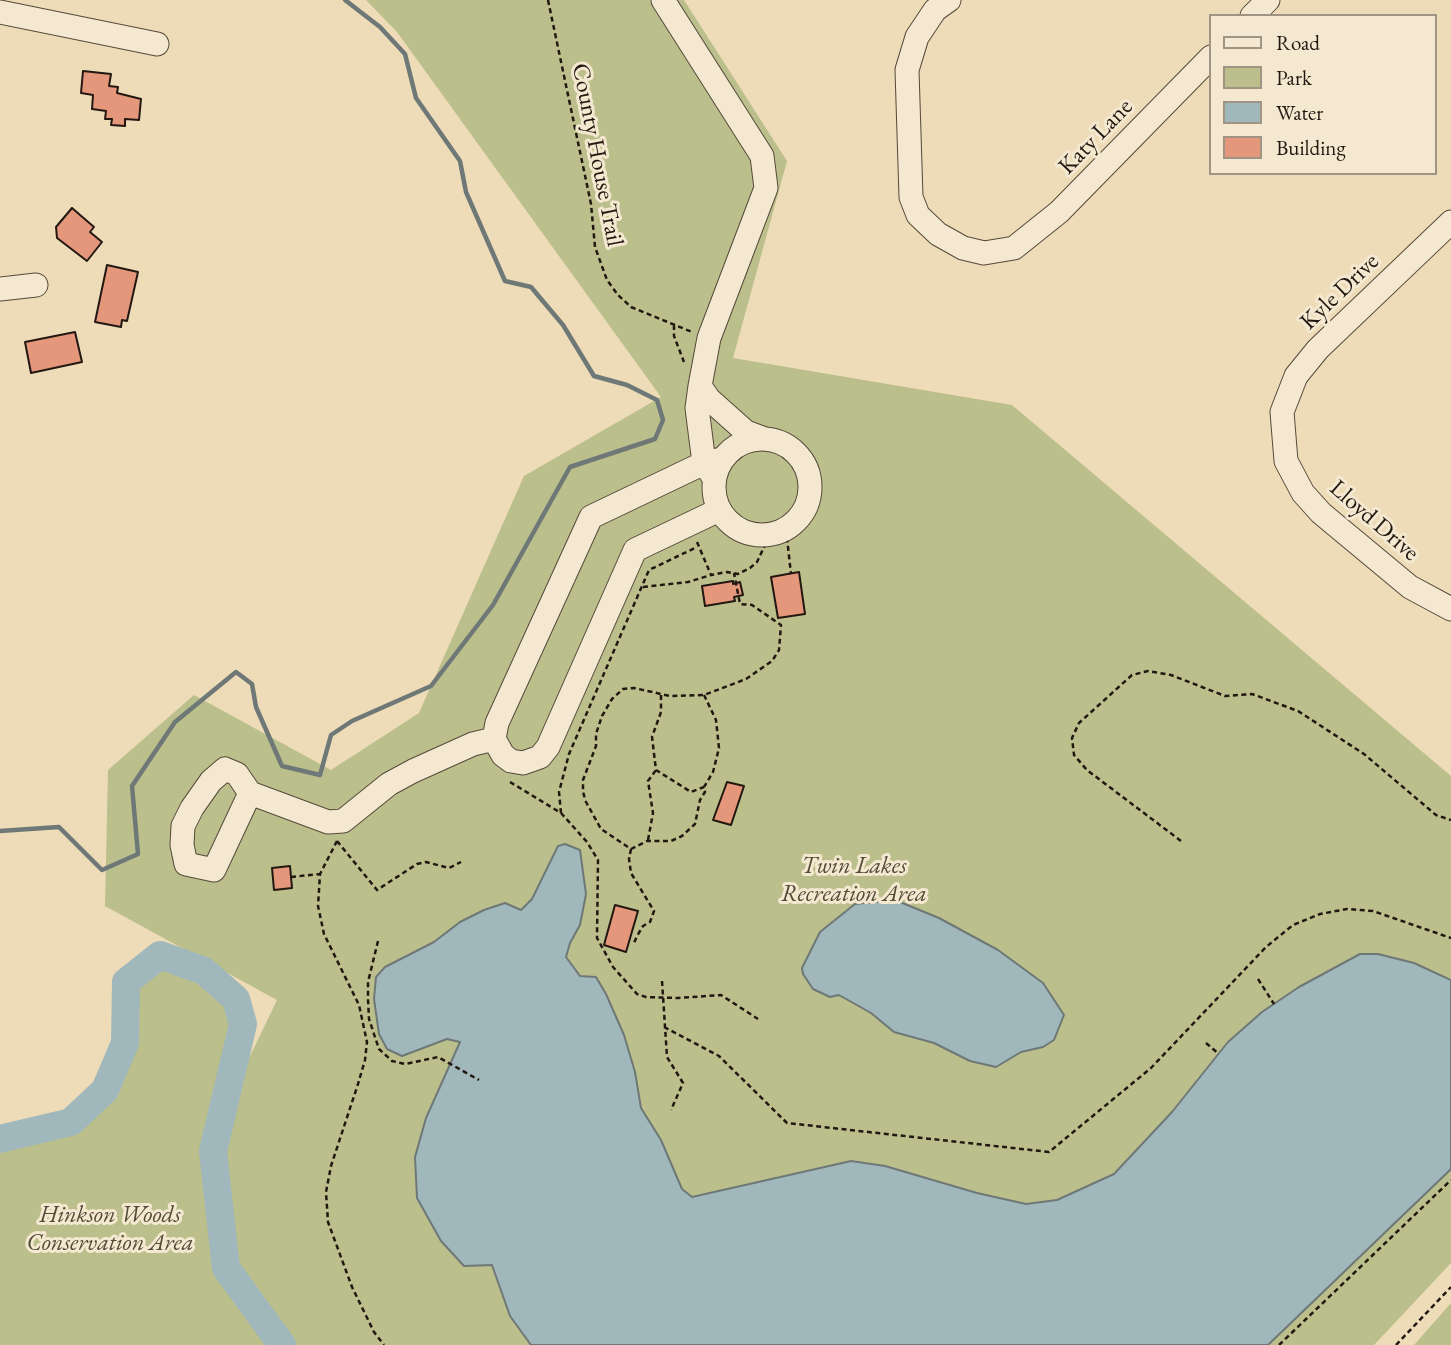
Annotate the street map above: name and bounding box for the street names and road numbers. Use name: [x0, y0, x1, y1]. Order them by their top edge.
street label: County House Trail: [565, 61, 629, 249]
street label: Katy Lane: [1053, 93, 1139, 181]
street label: Kyle Drive: [1295, 248, 1385, 336]
street label: Lloyd Drive: [1323, 474, 1425, 568]

